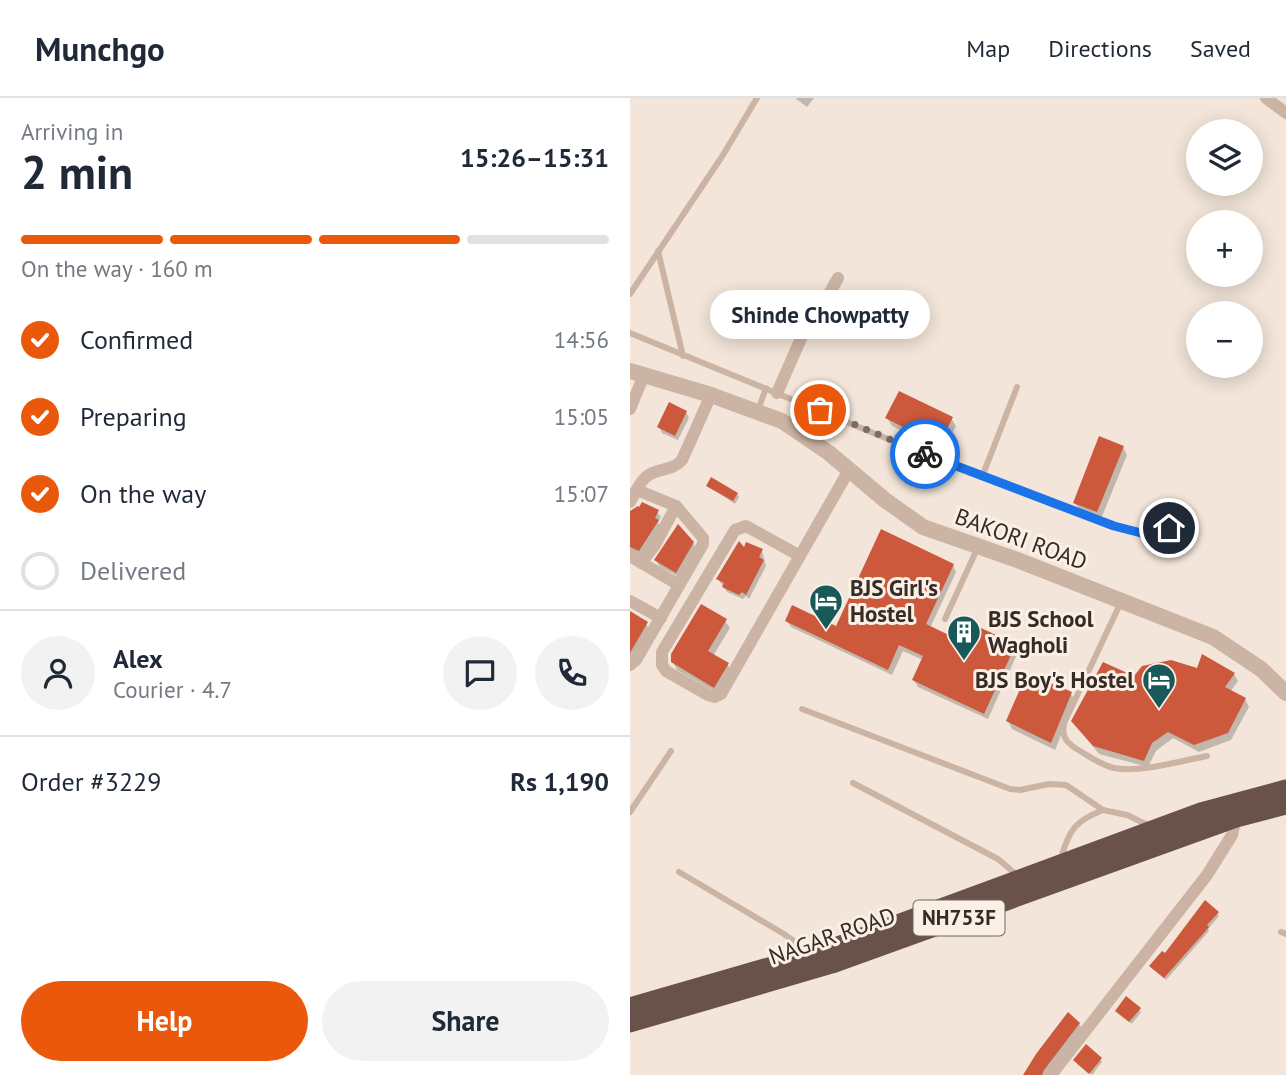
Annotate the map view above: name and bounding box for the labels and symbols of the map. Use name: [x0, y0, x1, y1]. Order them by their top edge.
callout: Shinde Chowpatty: [710, 291, 930, 340]
pin: [790, 380, 850, 440]
courier: [890, 419, 960, 489]
pin: [1139, 498, 1199, 558]
street label: BAKORI ROAD: [951, 501, 1091, 576]
place label: BJS Girl's Hostel: [850, 573, 938, 628]
hotel icon: BJS Girl's Hostel: [807, 582, 845, 631]
place label: BJS School Wagholi: [988, 604, 1094, 659]
building icon: BJS School Wagholi: [945, 613, 983, 662]
hotel icon: BJS Boy's Hostel: [1140, 661, 1178, 710]
place label: BJS Boy's Hostel: [975, 665, 1134, 694]
street label: NAGAR ROAD: [765, 900, 899, 971]
road number: NH753F: [914, 900, 1004, 936]

